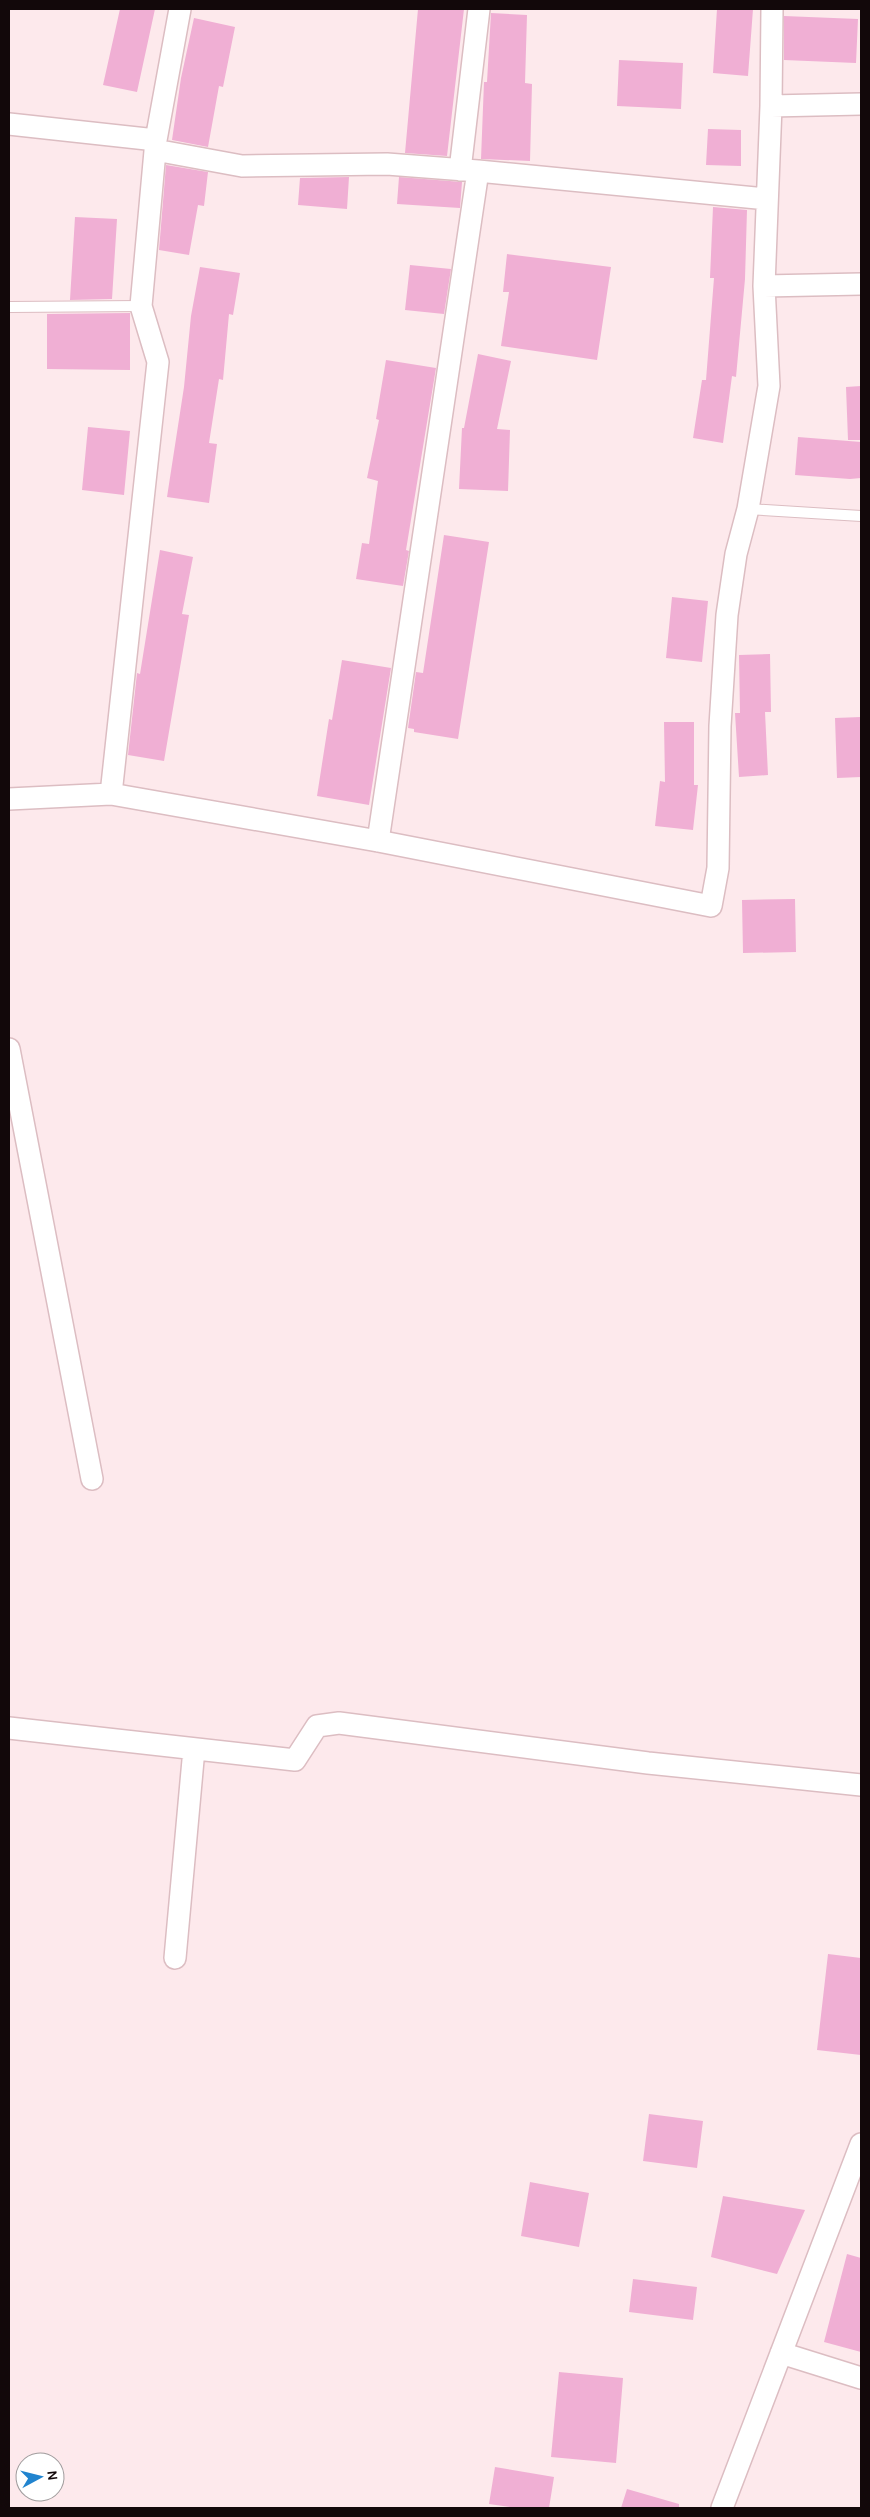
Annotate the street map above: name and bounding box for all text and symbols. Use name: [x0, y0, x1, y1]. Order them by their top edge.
north arrow: [15, 2452, 65, 2502]
text: N: [43, 2469, 61, 2481]

